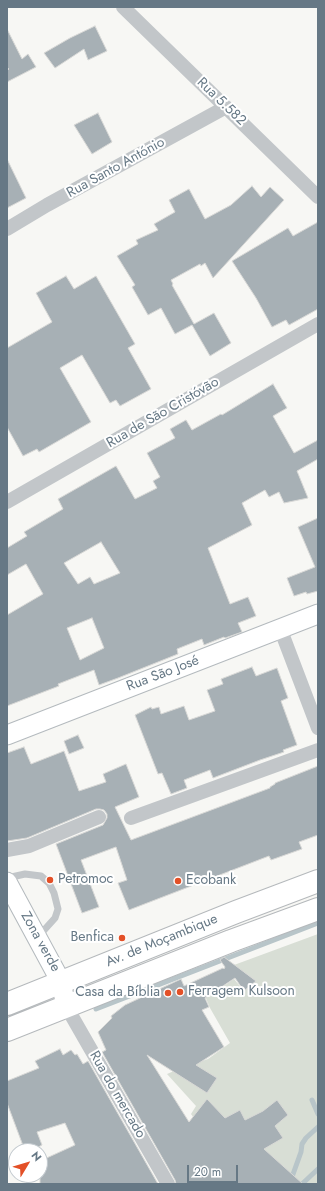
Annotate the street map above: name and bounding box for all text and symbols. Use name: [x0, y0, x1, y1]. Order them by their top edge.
street label: Rua 5.582: [193, 75, 249, 129]
street label: Rua Santo António: [64, 134, 168, 202]
street label: Rua de São Cristóvão: [104, 374, 222, 452]
street label: Rua São José: [124, 652, 202, 696]
place label: Petromoc: [58, 872, 113, 888]
place label: Ecobank: [186, 873, 236, 889]
marker: Petromoc: [45, 875, 55, 885]
marker: Ecobank: [173, 876, 183, 886]
street label: Zona verde: [17, 909, 63, 975]
street label: Av. de Moçambique: [104, 911, 220, 971]
place label: Benfica: [71, 930, 114, 946]
marker: Benfica: [117, 933, 127, 943]
place label: Ferragem Kulsoon: [188, 984, 295, 1000]
place label: Casa da Bíblia: [75, 985, 160, 1001]
marker: Ferragem Kulsoon: [175, 987, 185, 997]
marker: Casa da Bíblia: [163, 988, 173, 998]
street label: Rua do mercado: [85, 1048, 149, 1142]
north arrow: [8, 1143, 48, 1183]
text: N: [28, 1148, 46, 1165]
scale bar: [189, 1157, 240, 1183]
text: 20 m: [194, 1163, 221, 1181]

